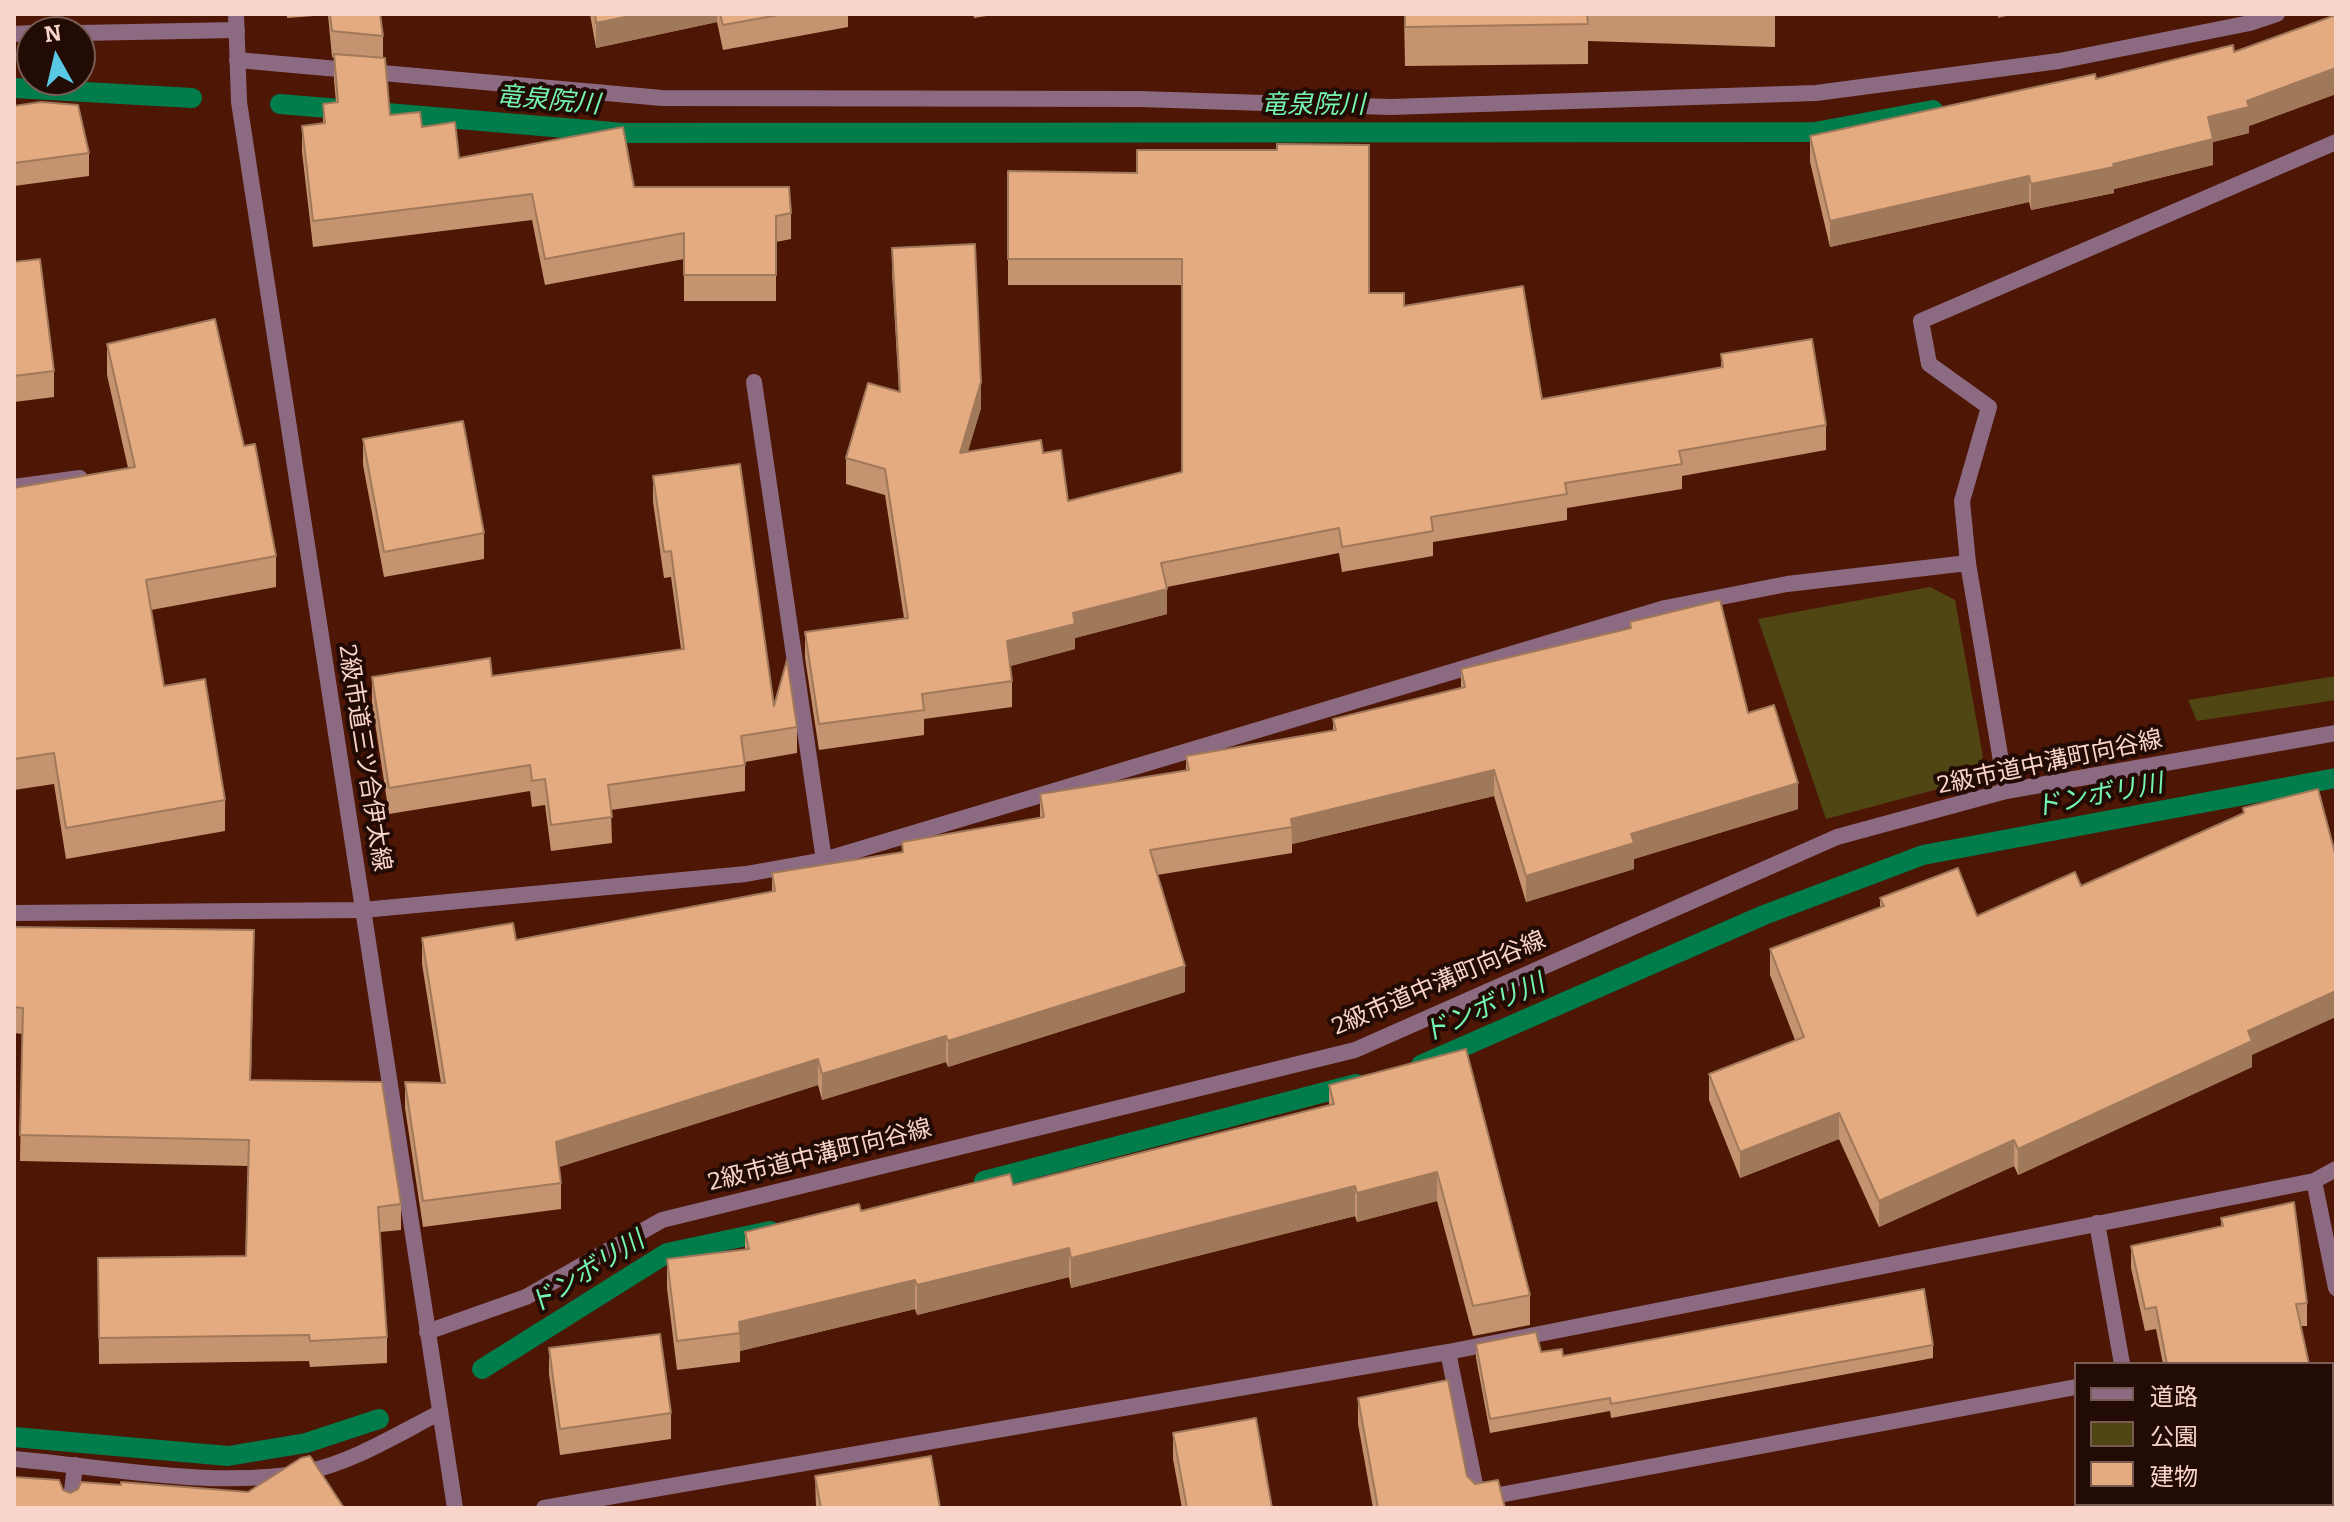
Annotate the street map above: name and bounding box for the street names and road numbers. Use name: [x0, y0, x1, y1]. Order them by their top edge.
street label: 2級市道三ツ合伊太線: [332, 643, 396, 873]
street label: 2級市道中溝町向谷線: [1935, 725, 2165, 801]
street label: 2級市道中溝町向谷線: [1328, 926, 1550, 1042]
street label: 2級市道中溝町向谷線: [705, 1114, 935, 1198]

